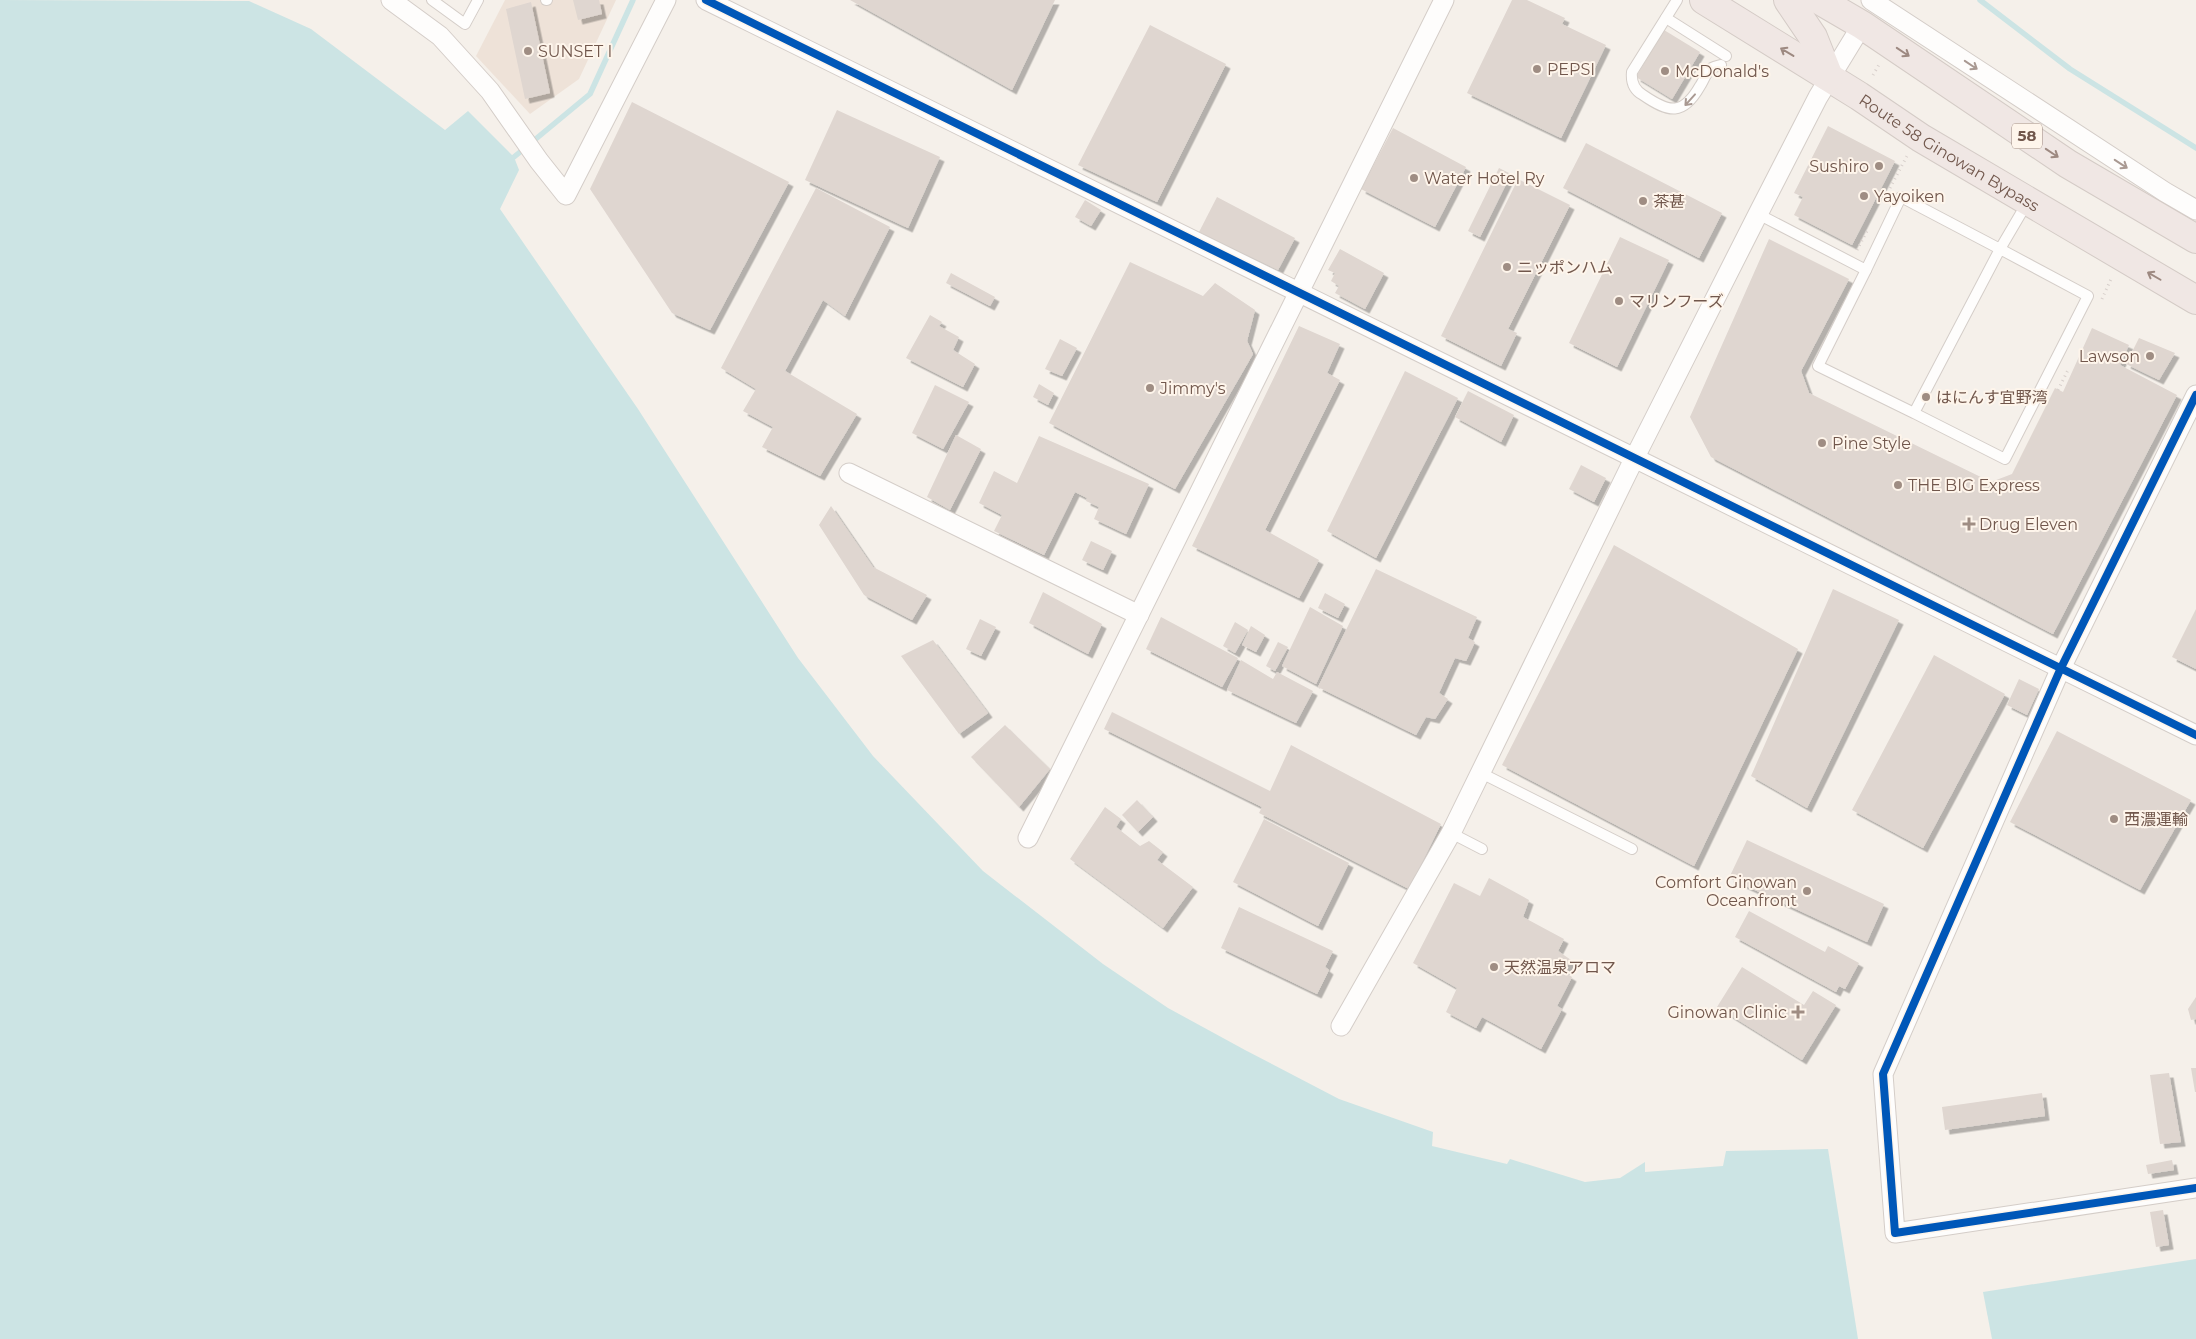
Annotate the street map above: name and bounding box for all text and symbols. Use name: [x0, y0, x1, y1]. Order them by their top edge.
place label: SUNSET I: [538, 42, 612, 61]
marker: SUNSET I: [522, 45, 534, 57]
one-way arrow: [1781, 46, 1795, 56]
one-way arrow: [1895, 48, 1909, 58]
place label: PEPSI: [1547, 60, 1595, 79]
one-way arrow: [1963, 61, 1977, 71]
place label: McDonald's: [1675, 62, 1769, 81]
marker: PEPSI: [1531, 63, 1543, 75]
marker: McDonald's: [1659, 65, 1671, 77]
street label: Route 58 Ginowan Bypass: [1856, 90, 2043, 216]
one-way arrow: [1684, 94, 1696, 107]
road number: 58: [2012, 124, 2042, 148]
one-way arrow: [2045, 148, 2059, 158]
place label: Sushiro: [1809, 157, 1869, 176]
one-way arrow: [2114, 159, 2128, 169]
marker: Sushiro: [1873, 160, 1885, 172]
place label: Water Hotel Ry: [1424, 169, 1545, 188]
marker: Water Hotel Ry: [1408, 172, 1420, 184]
place label: Yayoiken: [1874, 187, 1945, 206]
marker: Yayoiken: [1858, 190, 1870, 202]
place label: 茶甚: [1653, 192, 1685, 211]
marker: 茶甚: [1637, 195, 1649, 207]
place label: ニッポンハム: [1517, 258, 1613, 277]
marker: ニッポンハム: [1501, 261, 1513, 273]
one-way arrow: [2147, 270, 2161, 280]
place label: マリンフーズ: [1629, 292, 1724, 311]
marker: マリンフーズ: [1613, 295, 1625, 307]
place label: Lawson: [2079, 347, 2140, 366]
marker: Lawson: [2144, 350, 2156, 362]
place label: Jimmy's: [1159, 379, 1226, 398]
marker: Jimmy's: [1144, 382, 1156, 394]
place label: はにんす宜野湾: [1936, 388, 2048, 407]
marker: はにんす宜野湾: [1920, 391, 1932, 403]
place label: Pine Style: [1832, 434, 1911, 453]
marker: Pine Style: [1816, 437, 1828, 449]
place label: THE BIG Express: [1908, 476, 2040, 495]
marker: THE BIG Express: [1892, 479, 1904, 491]
place label: Drug Eleven: [1979, 515, 2078, 534]
marker: Drug Eleven: [1963, 518, 1975, 530]
place label: 西濃運輸: [2124, 810, 2188, 829]
marker: 西濃運輸: [2108, 813, 2120, 825]
place label: Comfort Ginowan Oceanfront: [1655, 873, 1798, 910]
marker: Comfort Ginowan Oceanfront: [1801, 885, 1813, 897]
place label: 天然温泉アロマ: [1504, 958, 1616, 977]
marker: 天然温泉アロマ: [1488, 961, 1500, 973]
place label: Ginowan Clinic: [1667, 1003, 1787, 1022]
marker: Ginowan Clinic: [1791, 1005, 1805, 1019]

